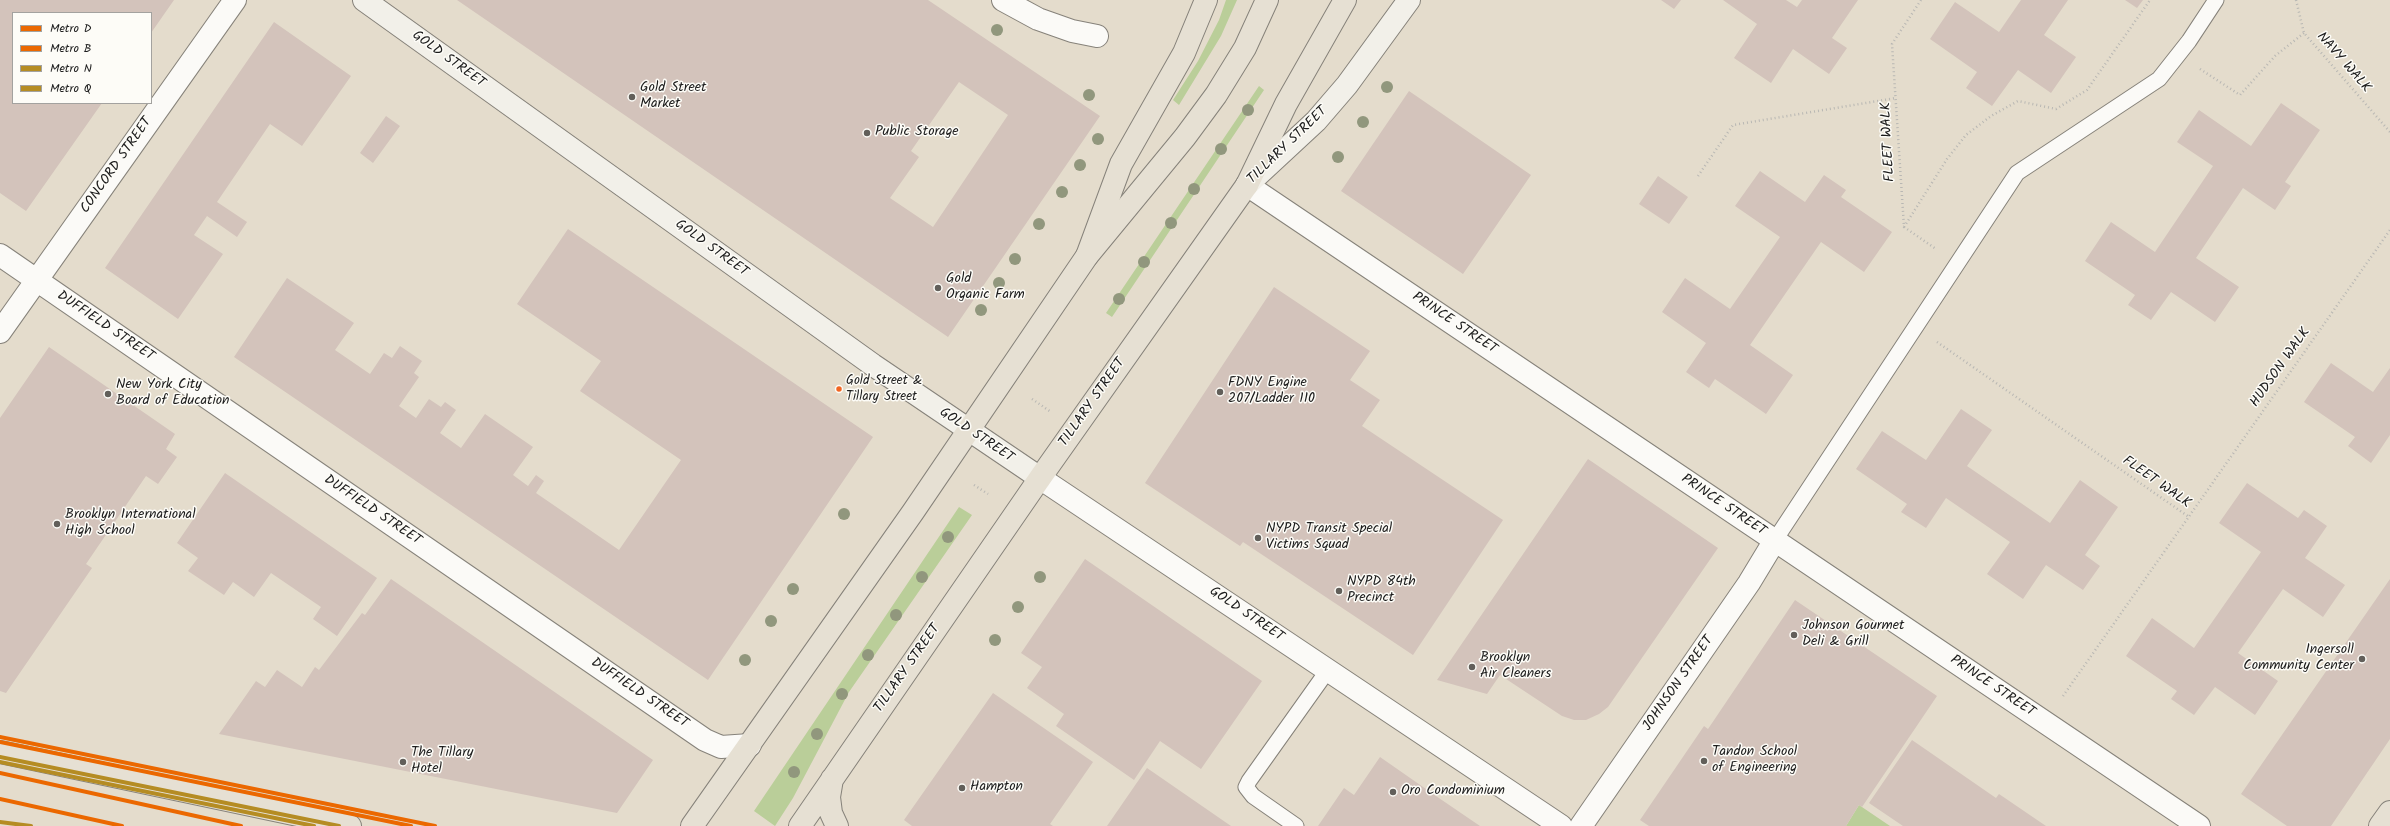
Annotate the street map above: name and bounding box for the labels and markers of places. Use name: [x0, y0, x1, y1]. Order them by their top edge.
place label: Gold Street Market: [640, 81, 706, 114]
marker: Gold Street Market: [627, 92, 637, 102]
place label: Public Storage: [875, 125, 959, 141]
marker: Public Storage: [862, 128, 872, 138]
place label: Gold Organic Farm: [946, 272, 1025, 304]
marker: Gold Organic Farm: [933, 283, 943, 293]
place label: Gold Street & Tillary Street: [846, 374, 922, 405]
place label: FDNY Engine 207/Ladder 110: [1228, 376, 1315, 408]
place label: New York City Board of Education: [116, 378, 230, 410]
marker: Gold Street & Tillary Street: [834, 384, 844, 394]
marker: FDNY Engine 207/Ladder 110: [1215, 387, 1225, 397]
marker: New York City Board of Education: [103, 389, 113, 399]
place label: Brooklyn International High School: [65, 508, 196, 540]
marker: Brooklyn International High School: [52, 519, 62, 529]
place label: NYPD Transit Special Victims Squad: [1266, 522, 1392, 554]
marker: NYPD Transit Special Victims Squad: [1253, 533, 1263, 543]
place label: NYPD 84th Precinct: [1347, 575, 1416, 608]
marker: NYPD 84th Precinct: [1334, 586, 1344, 596]
place label: Johnson Gourmet Deli & Grill: [1802, 619, 1904, 652]
marker: Johnson Gourmet Deli & Grill: [1789, 630, 1799, 640]
place label: Ingersoll Community Center: [2243, 643, 2354, 676]
place label: Brooklyn Air Cleaners: [1480, 651, 1551, 684]
marker: Ingersoll Community Center: [2357, 654, 2367, 664]
marker: Brooklyn Air Cleaners: [1467, 662, 1477, 672]
place label: Tandon School of Engineering: [1712, 745, 1797, 778]
place label: The Tillary Hotel: [411, 746, 473, 778]
marker: Tandon School of Engineering: [1699, 756, 1709, 766]
marker: The Tillary Hotel: [398, 757, 408, 767]
place label: Hampton: [970, 780, 1023, 796]
marker: Hampton: [957, 783, 967, 793]
place label: Oro Condominium: [1401, 784, 1505, 800]
marker: Oro Condominium: [1388, 787, 1398, 797]

